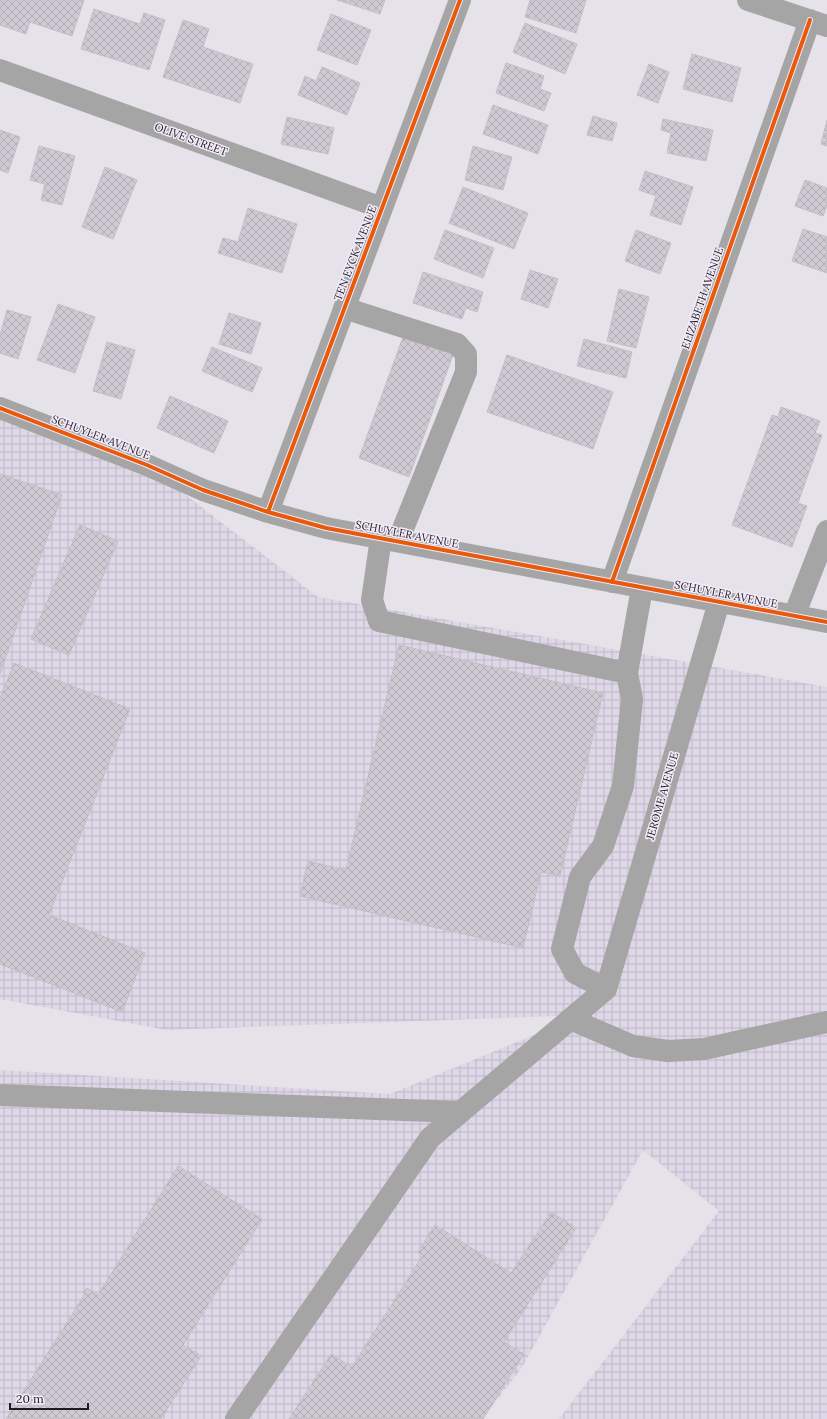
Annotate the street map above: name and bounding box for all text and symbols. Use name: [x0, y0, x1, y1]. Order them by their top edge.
street label: OLIVE STREET: [153, 119, 229, 159]
street label: TEN EYCK AVENUE: [330, 203, 380, 303]
street label: ELIZABETH AVENUE: [678, 245, 726, 351]
street label: SCHUYLER AVENUE: [50, 412, 153, 462]
street label: SCHUYLER AVENUE: [354, 517, 460, 551]
street label: SCHUYLER AVENUE: [673, 577, 779, 611]
street label: JEROME AVENUE: [643, 750, 681, 842]
scale bar: [10, 1385, 88, 1411]
text: 20 m: [16, 1391, 44, 1406]

